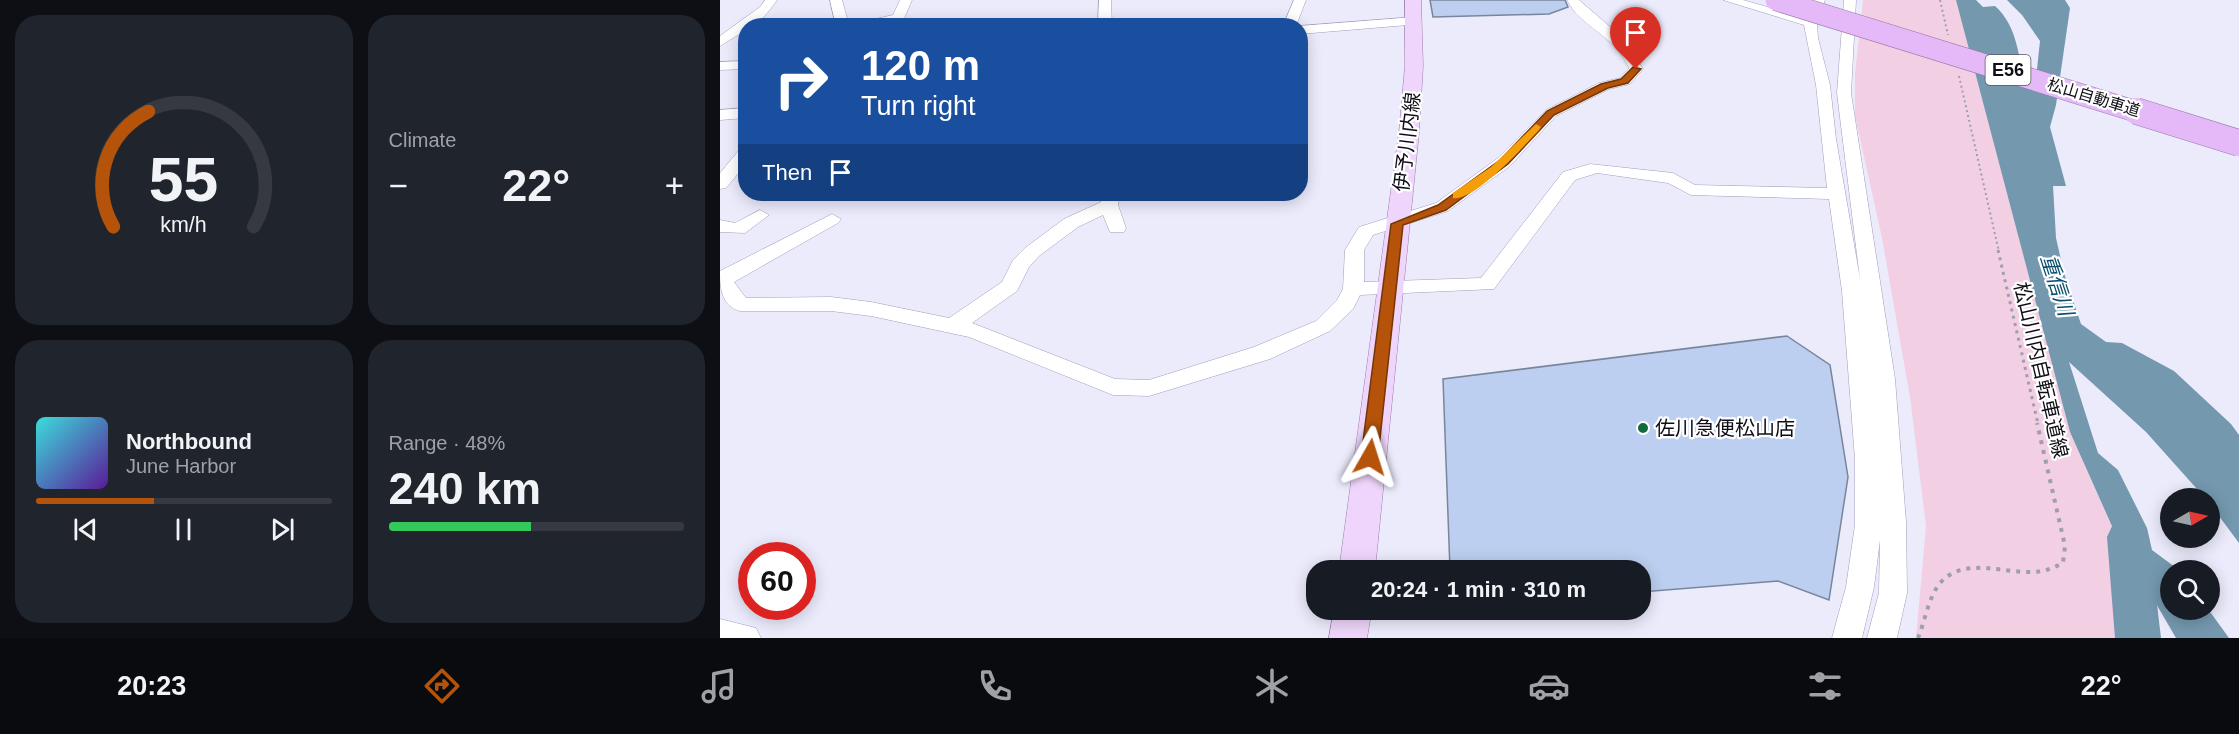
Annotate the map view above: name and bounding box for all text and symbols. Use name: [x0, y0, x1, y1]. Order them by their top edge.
pin: [1610, 7, 1661, 69]
icon: arrive: [1619, 16, 1652, 49]
icon: right: [762, 42, 840, 120]
text: 120 m: [861, 42, 980, 89]
road number: E56: [1986, 55, 2030, 85]
street label: 松山自動車道: [2045, 75, 2142, 120]
text: Turn right: [861, 91, 976, 121]
street label: 伊予川内線: [1390, 91, 1424, 193]
text: Climate: [389, 129, 456, 151]
text: 55: [149, 145, 218, 214]
icon: arrive: [824, 156, 857, 189]
text: 22°: [502, 160, 570, 211]
text: Then: [762, 160, 812, 185]
text: −: [389, 167, 408, 204]
text: +: [665, 167, 684, 204]
text: km/h: [161, 213, 207, 237]
water label: 重信川: [2037, 251, 2079, 320]
street label: 松山川内自転車道線: [2010, 280, 2072, 460]
place label: 佐川急便松山店: [1655, 417, 1795, 439]
marker: 佐川急便松山店: [1636, 421, 1650, 435]
position arrow: [1338, 425, 1402, 489]
text: Northbound: [126, 429, 252, 454]
text: Range · 48%: [389, 432, 505, 454]
text: June Harbor: [126, 455, 236, 477]
text: 240 km: [389, 463, 541, 514]
north arrow: [2160, 488, 2220, 548]
map controls: [2160, 488, 2220, 620]
icon: previous: [69, 513, 102, 546]
icon: pause: [167, 513, 200, 546]
icon: next: [266, 513, 299, 546]
speed limit sign: 60: [738, 542, 816, 620]
button: search: [2160, 560, 2220, 620]
text: 20:24 · 1 min · 310 m: [1371, 577, 1586, 602]
icon: directions: [421, 665, 463, 707]
icon: music: [698, 665, 740, 707]
icon: phone: [974, 665, 1016, 707]
icon: climate: [1251, 665, 1293, 707]
icon: car: [1528, 665, 1570, 707]
icon: filters: [1804, 665, 1846, 707]
text: 20:23: [117, 671, 186, 701]
text: 22°: [2081, 671, 2122, 701]

